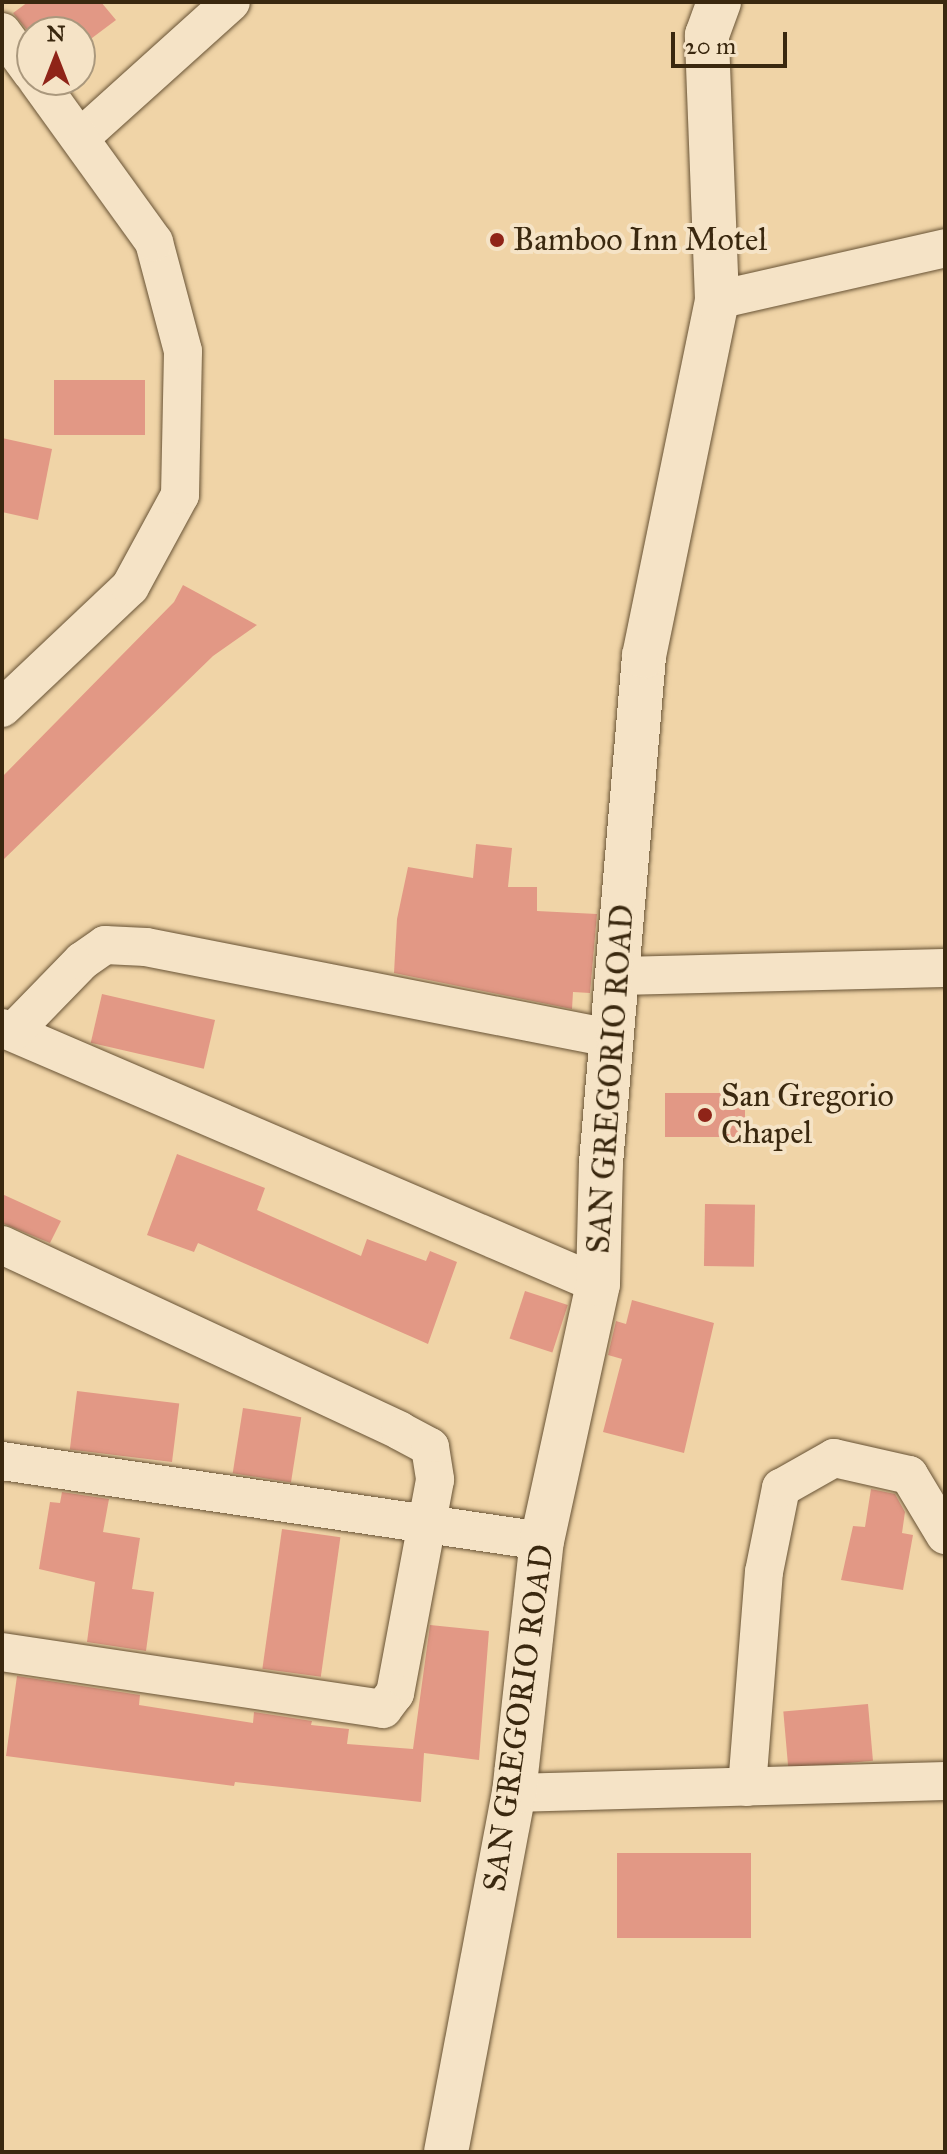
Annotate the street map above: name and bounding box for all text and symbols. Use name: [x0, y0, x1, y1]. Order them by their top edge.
north arrow: [16, 16, 96, 96]
scale bar: [675, 16, 791, 66]
text: N: [47, 20, 65, 47]
text: 20 m: [685, 31, 736, 61]
place label: Bamboo Inn Motel: [513, 221, 767, 259]
marker: Bamboo Inn Motel: [488, 231, 506, 249]
street label: SAN GREGORIO ROAD: [580, 903, 642, 1255]
place label: San Gregorio Chapel: [721, 1078, 894, 1153]
marker: San Gregorio Chapel: [696, 1106, 714, 1124]
street label: SAN GREGORIO ROAD: [476, 1542, 562, 1894]

